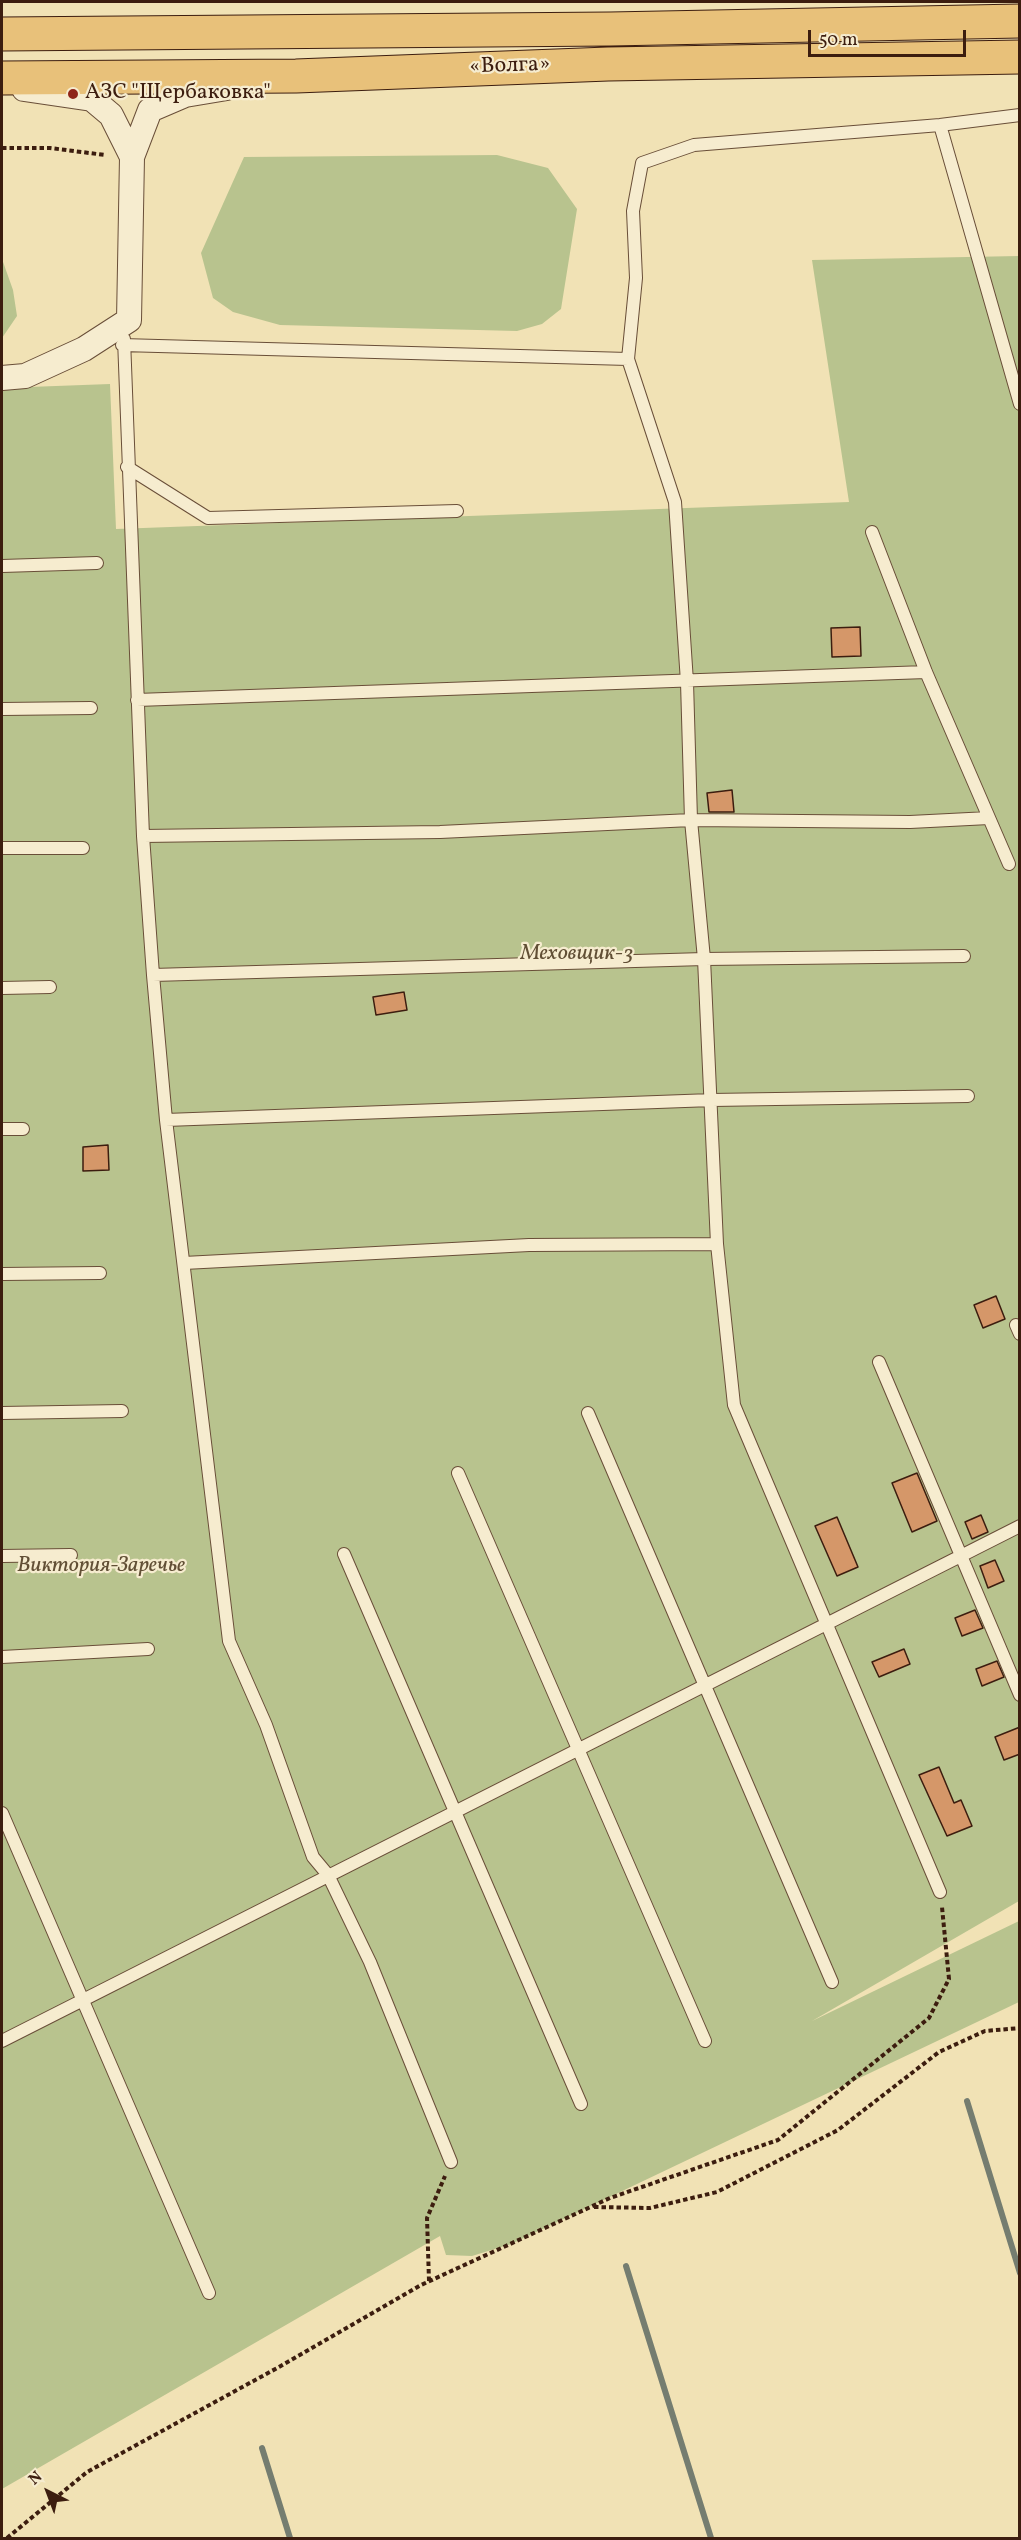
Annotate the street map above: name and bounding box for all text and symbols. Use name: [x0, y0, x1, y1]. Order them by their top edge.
scale bar: [811, 18, 968, 56]
text: 50 m: [819, 28, 858, 53]
street label: «Волга»: [469, 52, 551, 82]
place label: АЗС "Щербаковка": [85, 81, 271, 107]
marker: АЗС "Щербаковка": [66, 87, 80, 101]
park label: Меховщик-3: [521, 942, 633, 968]
park label: Виктория-Заречье: [17, 1554, 185, 1580]
north arrow: [18, 2462, 78, 2522]
text: N: [24, 2467, 48, 2491]

